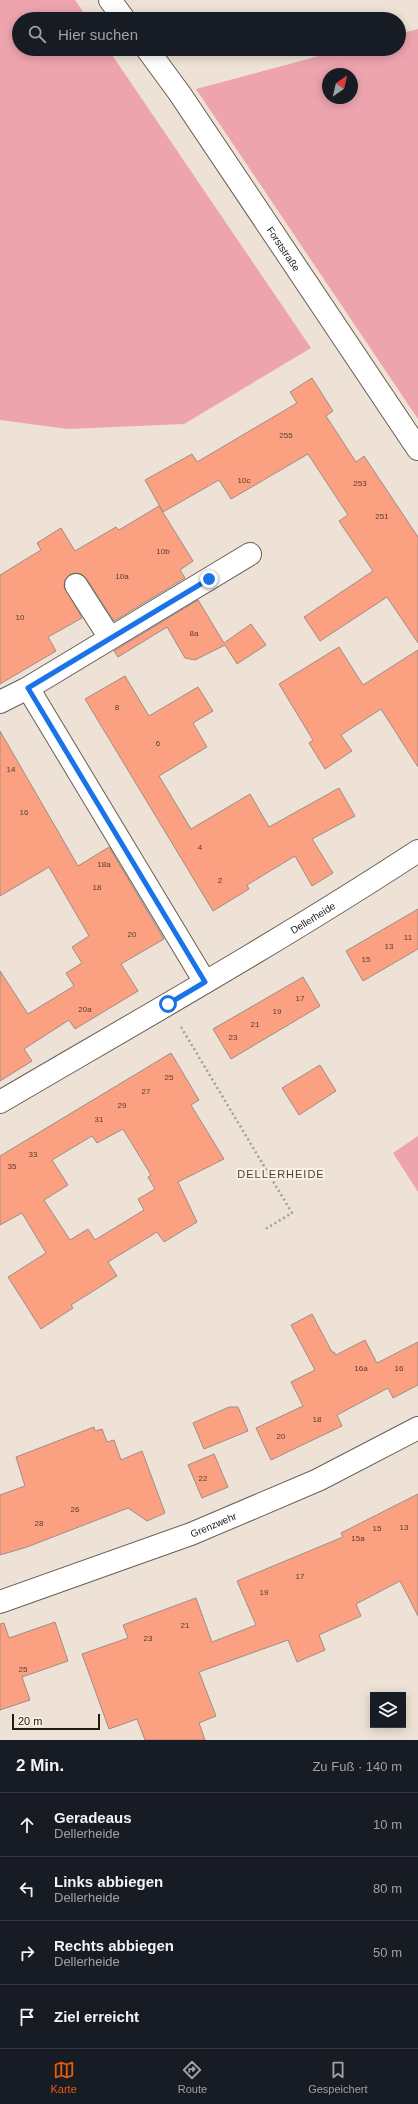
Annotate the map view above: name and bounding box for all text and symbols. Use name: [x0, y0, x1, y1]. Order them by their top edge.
search box: [12, 12, 406, 56]
icon: search: [26, 23, 48, 45]
text: Hier suchen: [58, 26, 138, 43]
north arrow: [322, 68, 358, 104]
street label: Forststraße: [265, 224, 303, 273]
house number: 255: [279, 431, 293, 440]
house number: 10c: [238, 476, 250, 485]
house number: 253: [353, 479, 367, 488]
house number: 251: [375, 512, 389, 521]
house number: 10b: [156, 547, 170, 556]
route end: [200, 570, 218, 588]
house number: 10a: [115, 572, 129, 581]
house number: 10: [16, 613, 25, 622]
house number: 8a: [190, 629, 199, 638]
house number: 8: [115, 703, 120, 712]
house number: 6: [156, 739, 161, 748]
house number: 14: [7, 765, 16, 774]
house number: 16: [20, 808, 29, 817]
house number: 4: [198, 843, 203, 852]
house number: 18a: [97, 860, 111, 869]
house number: 2: [218, 876, 223, 885]
house number: 18: [93, 883, 102, 892]
street label: Dellerheide: [288, 899, 338, 936]
house number: 20: [128, 930, 137, 939]
house number: 11: [404, 933, 413, 942]
house number: 13: [385, 942, 394, 951]
house number: 15: [362, 955, 371, 964]
house number: 17: [296, 994, 305, 1003]
route start: [159, 995, 177, 1013]
house number: 20a: [78, 1005, 92, 1014]
house number: 19: [273, 1007, 282, 1016]
house number: 21: [251, 1020, 260, 1029]
house number: 23: [229, 1033, 238, 1042]
house number: 25: [165, 1073, 174, 1082]
house number: 27: [142, 1087, 151, 1096]
house number: 29: [118, 1101, 127, 1110]
house number: 31: [95, 1115, 104, 1124]
house number: 33: [29, 1150, 38, 1159]
house number: 35: [8, 1162, 17, 1171]
district label: DELLERHEIDE: [237, 1168, 325, 1180]
house number: 16a: [354, 1364, 368, 1373]
house number: 16: [395, 1364, 404, 1373]
house number: 18: [313, 1415, 322, 1424]
house number: 20: [277, 1432, 286, 1441]
house number: 22: [199, 1474, 208, 1483]
house number: 26: [71, 1505, 80, 1514]
street label: Grenzwehr: [189, 1510, 239, 1539]
house number: 28: [35, 1519, 44, 1528]
house number: 13: [400, 1523, 409, 1532]
house number: 15: [373, 1524, 382, 1533]
house number: 15a: [351, 1534, 365, 1543]
house number: 17: [296, 1572, 305, 1581]
house number: 19: [260, 1588, 269, 1597]
house number: 21: [181, 1621, 190, 1630]
house number: 23: [144, 1634, 153, 1643]
house number: 25: [19, 1665, 28, 1674]
map controls: [370, 1692, 406, 1728]
button: layers: [370, 1692, 406, 1728]
scale bar: [12, 1712, 100, 1731]
text: 20 m: [18, 1715, 42, 1727]
text: 2 Min.: [16, 1756, 64, 1775]
text: Zu Fuß · 140 m: [312, 1759, 402, 1774]
text: Geradeaus: [54, 1809, 132, 1826]
icon: ahead: [16, 1814, 38, 1836]
text: 10 m: [373, 1817, 402, 1832]
text: Dellerheide: [54, 1826, 120, 1841]
text: Links abbiegen: [54, 1873, 163, 1890]
icon: left: [16, 1878, 38, 1900]
text: 80 m: [373, 1881, 402, 1896]
text: Dellerheide: [54, 1890, 120, 1905]
text: Rechts abbiegen: [54, 1937, 174, 1954]
icon: right: [16, 1942, 38, 1964]
text: 50 m: [373, 1945, 402, 1960]
text: Dellerheide: [54, 1954, 120, 1969]
icon: arrive: [16, 2006, 38, 2028]
text: Ziel erreicht: [54, 2008, 139, 2025]
tab: Karte: [51, 2059, 77, 2095]
tab: Route: [178, 2059, 207, 2095]
tab: Gespeichert: [308, 2059, 367, 2095]

